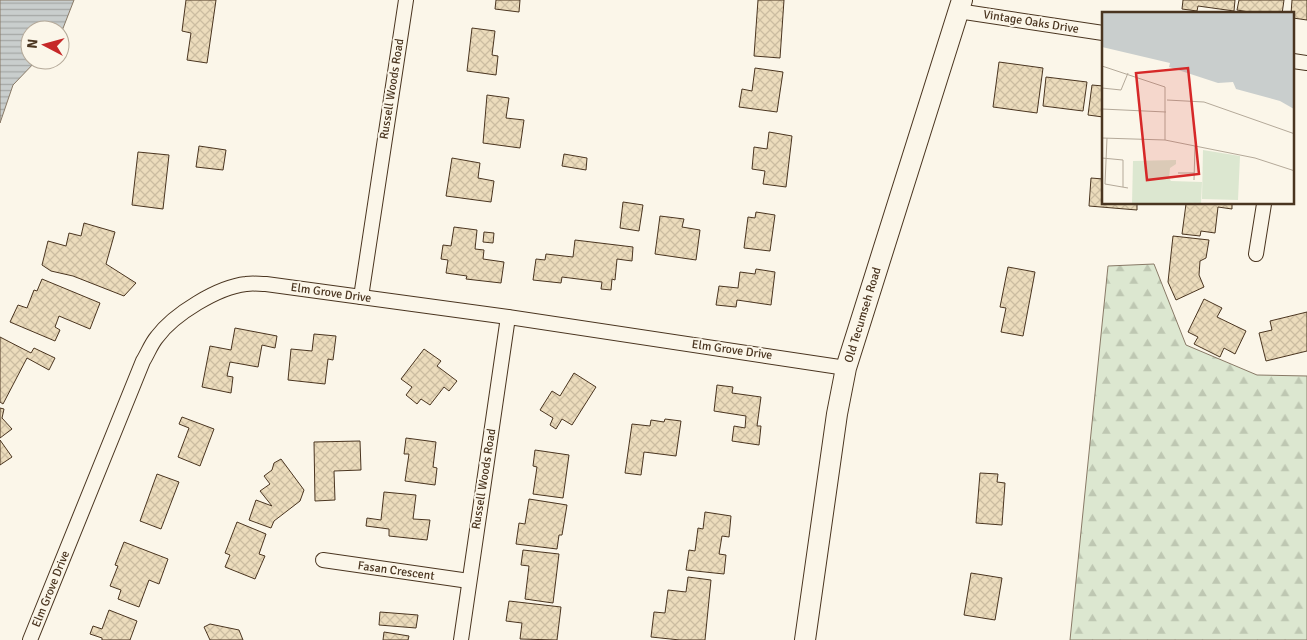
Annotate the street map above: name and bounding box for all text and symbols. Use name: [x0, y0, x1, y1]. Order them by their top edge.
street label: Vintage Oaks Drive: [982, 7, 1080, 37]
inset map: [1102, 12, 1294, 205]
north arrow: [20, 20, 70, 70]
text: N: [24, 38, 42, 49]
street label: Russell Woods Road: [377, 38, 407, 140]
street label: Old Tecumseh Road: [841, 265, 885, 365]
street label: Elm Grove Drive: [290, 280, 372, 306]
street label: Elm Grove Drive: [691, 337, 773, 363]
street label: Russell Woods Road: [469, 428, 499, 530]
street label: Elm Grove Drive: [29, 548, 73, 630]
street label: Fasan Crescent: [357, 558, 435, 584]

